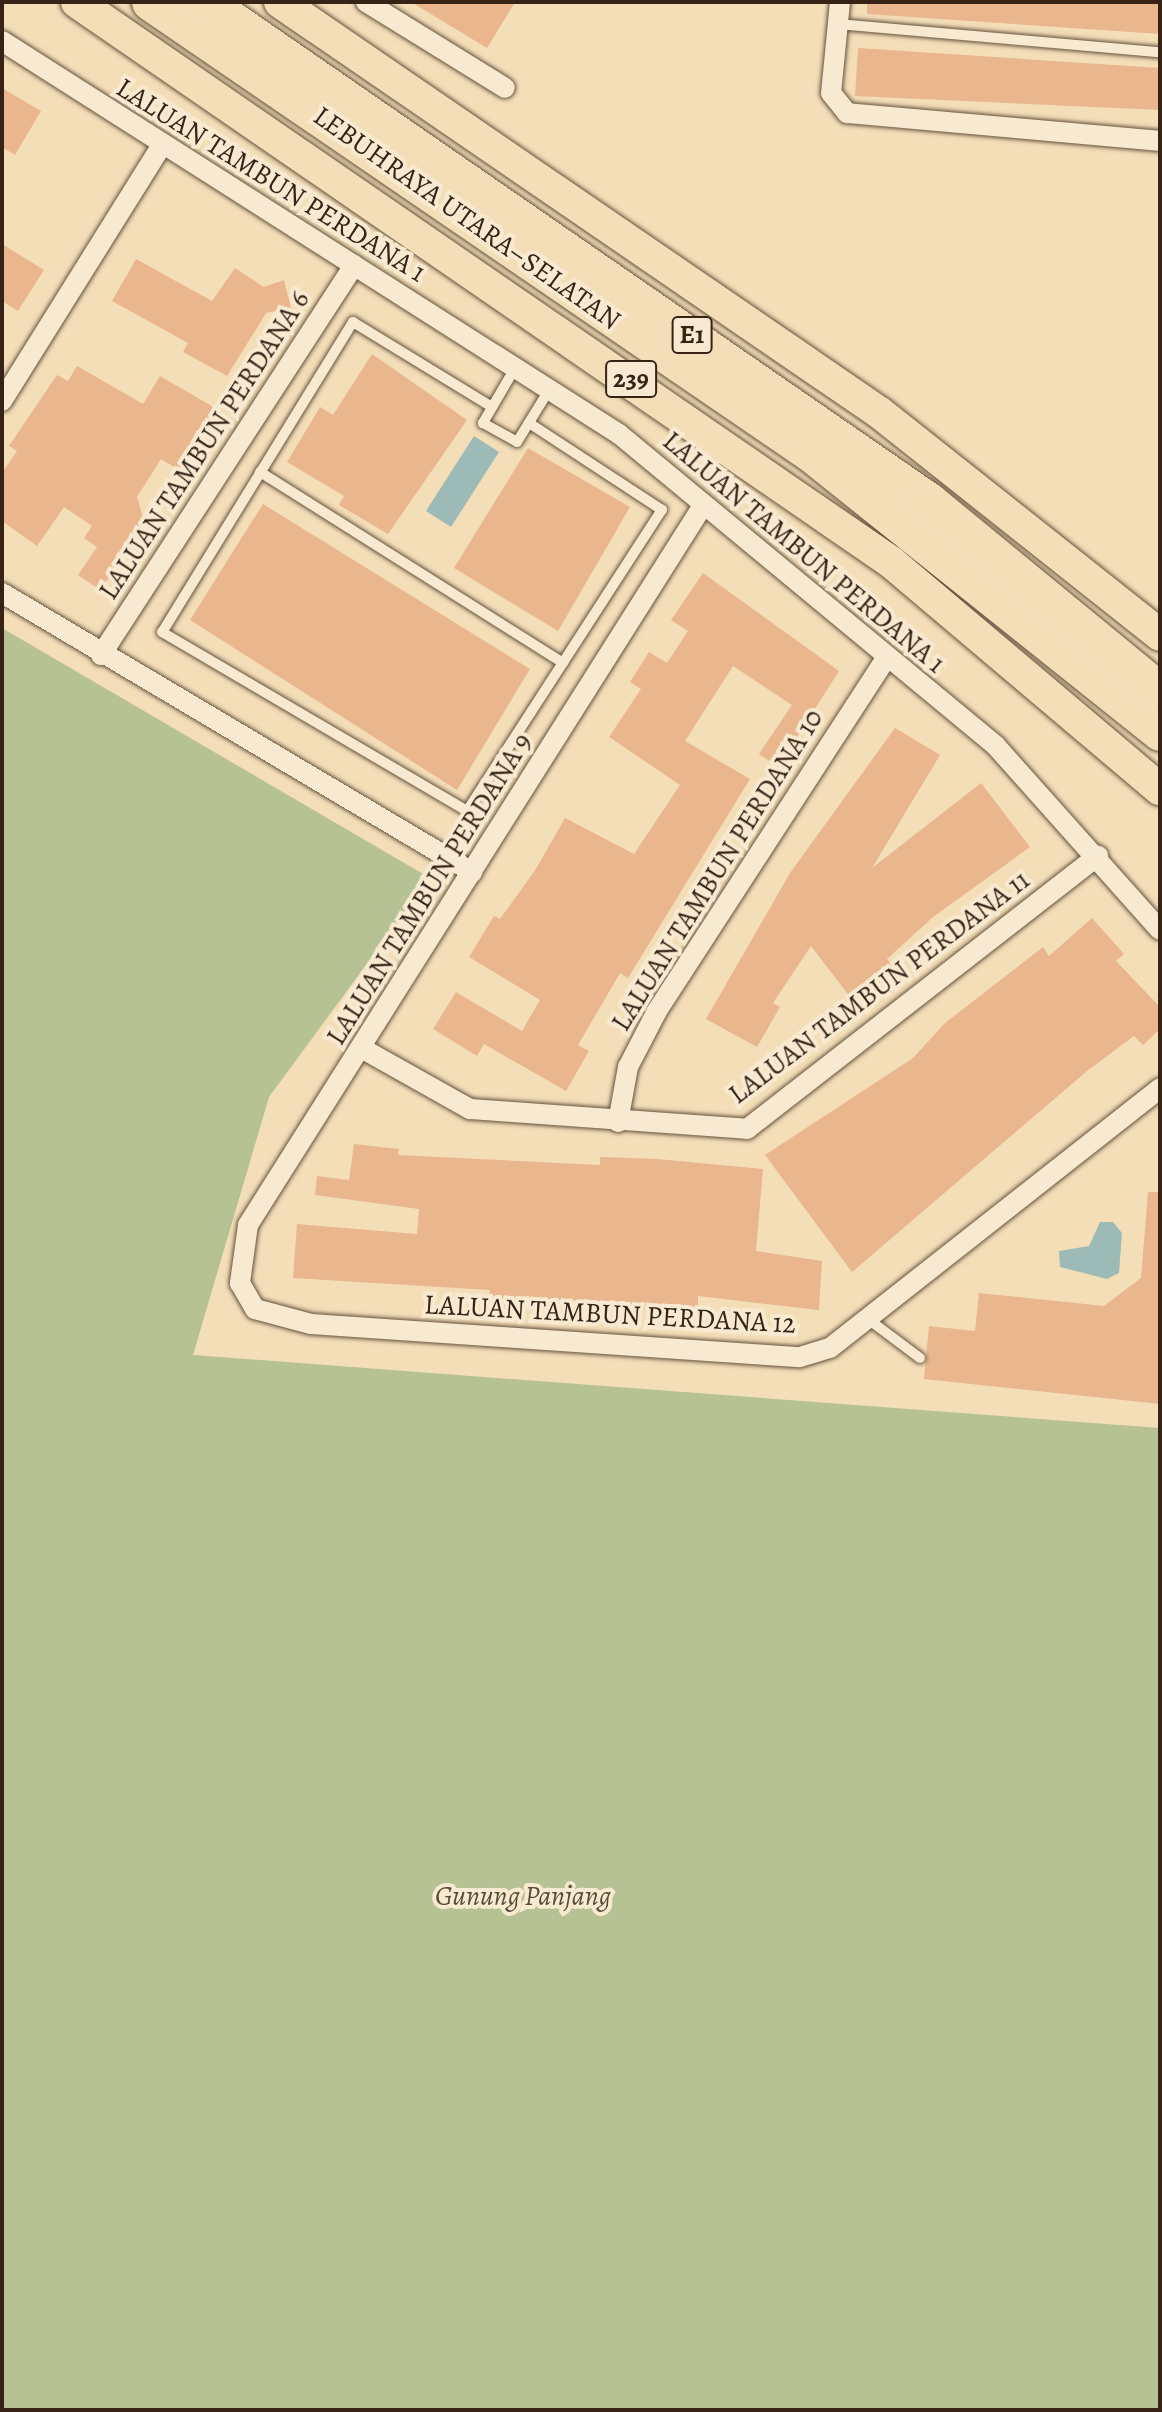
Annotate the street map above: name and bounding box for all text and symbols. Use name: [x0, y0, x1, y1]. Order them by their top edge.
street label: LALUAN TAMBUN PERDANA 1: [110, 71, 432, 289]
street label: LEBUHRAYA UTARA–SELATAN: [307, 99, 627, 337]
street label: LALUAN TAMBUN PERDANA 6: [91, 284, 317, 606]
road number: E1: [670, 313, 714, 357]
road number: 239: [605, 357, 657, 401]
street label: LALUAN TAMBUN PERDANA 1: [656, 424, 952, 680]
street label: LALUAN TAMBUN PERDANA 10: [604, 703, 830, 1037]
street label: LALUAN TAMBUN PERDANA 9: [319, 727, 539, 1051]
street label: LALUAN TAMBUN PERDANA 11: [722, 863, 1036, 1111]
street label: LALUAN TAMBUN PERDANA 12: [423, 1287, 797, 1341]
park label: Gunung Panjang: [435, 1879, 611, 1913]

